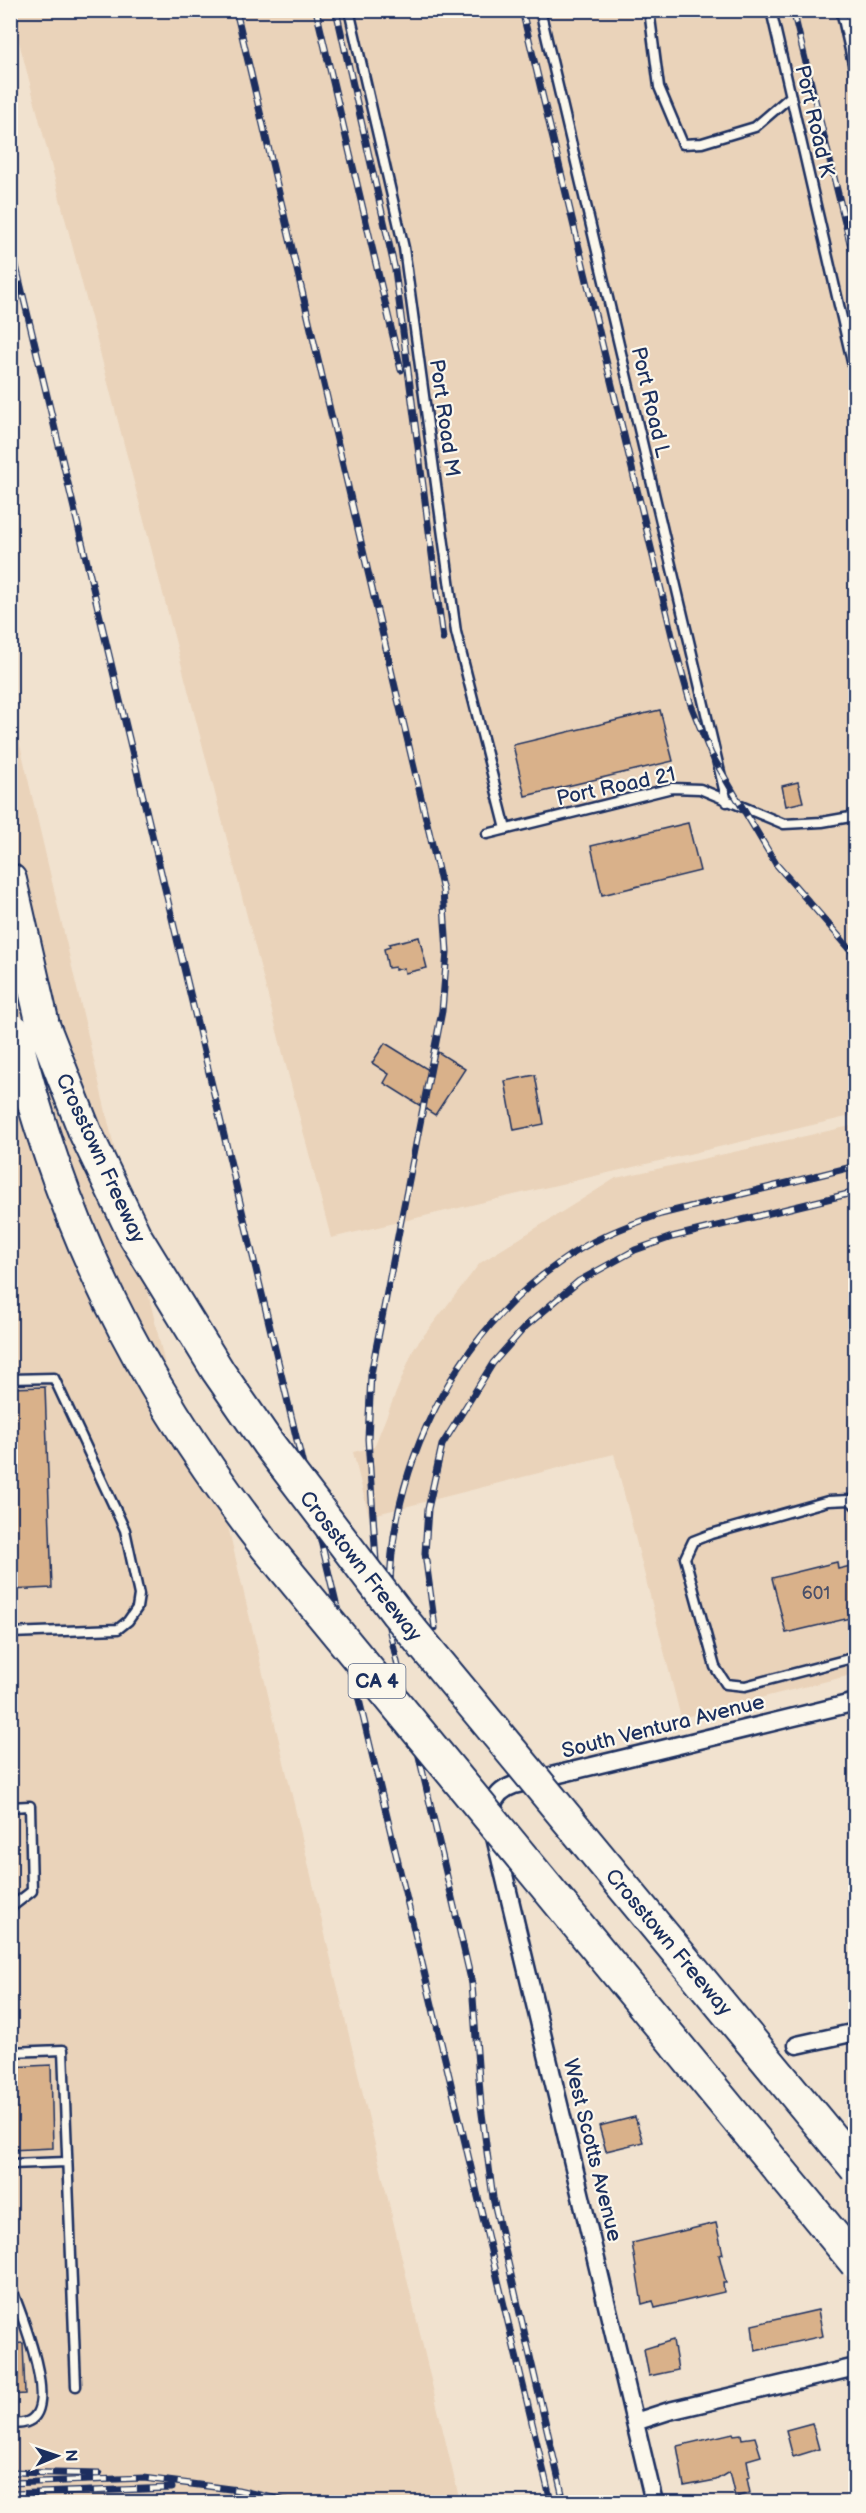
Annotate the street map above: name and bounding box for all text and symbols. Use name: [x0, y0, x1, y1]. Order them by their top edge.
street label: Port Road K: [789, 63, 840, 180]
street label: Port Road L: [626, 344, 675, 460]
street label: Port Road M: [424, 358, 465, 479]
street label: Port Road 21: [554, 762, 678, 811]
street label: Crosstown Freeway: [50, 1070, 151, 1247]
street label: Crosstown Freeway: [294, 1486, 427, 1647]
house number: 601: [802, 1583, 830, 1604]
road number: CA 4: [348, 1664, 406, 1698]
street label: South Ventura Avenue: [559, 1689, 767, 1764]
street label: Crosstown Freeway: [600, 1864, 738, 2021]
street label: West Scotts Avenue: [558, 2056, 627, 2244]
north arrow: [27, 2426, 87, 2486]
text: N: [61, 2449, 80, 2462]

